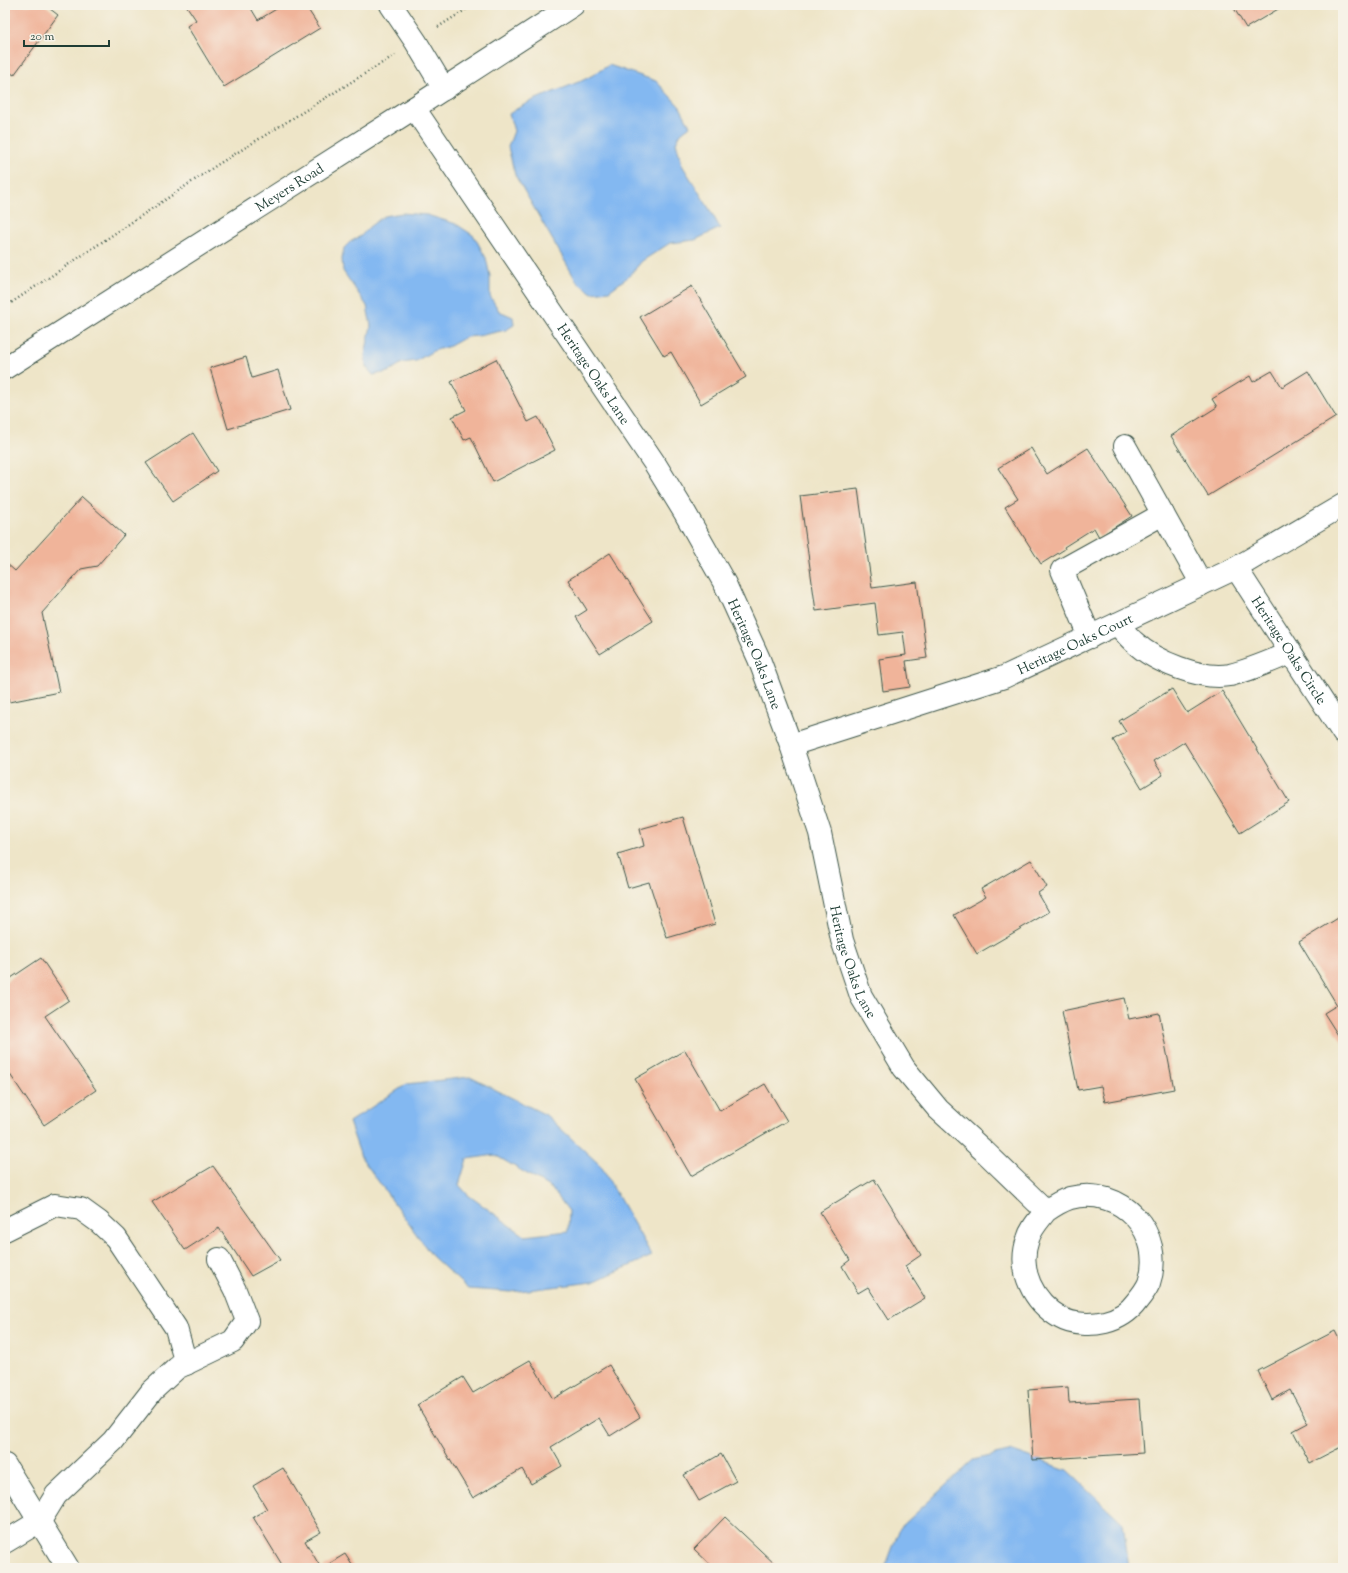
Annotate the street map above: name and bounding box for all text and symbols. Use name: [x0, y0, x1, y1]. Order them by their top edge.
scale bar: [24, 22, 109, 48]
text: 20 m: [30, 28, 55, 46]
street label: Meyers Road: [252, 160, 329, 218]
street label: Heritage Oaks Lane: [551, 320, 634, 430]
street label: Heritage Oaks Circle: [1245, 593, 1330, 709]
street label: Heritage Oaks Lane: [721, 596, 785, 713]
street label: Heritage Oaks Court: [1015, 610, 1137, 681]
street label: Heritage Oaks Lane: [823, 904, 880, 1023]

